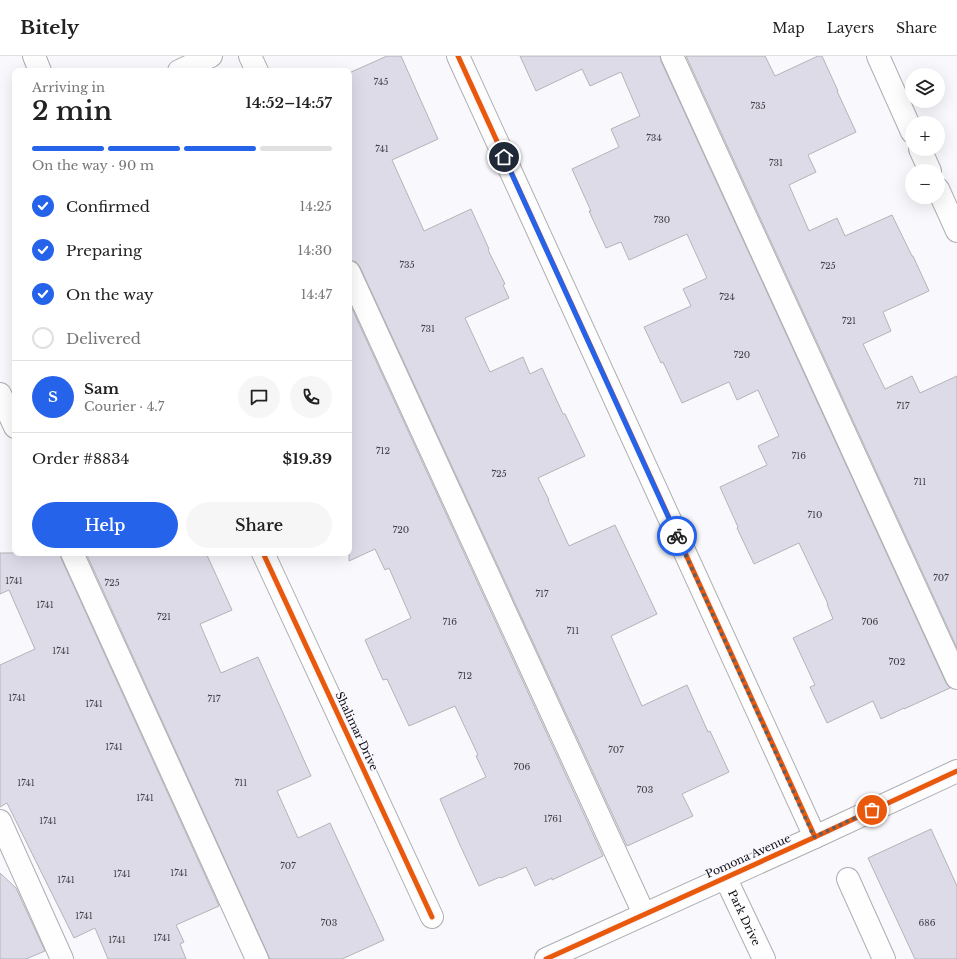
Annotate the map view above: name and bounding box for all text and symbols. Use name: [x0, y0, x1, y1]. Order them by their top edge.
text: Bitely: [20, 16, 79, 39]
text: Map: [772, 19, 805, 37]
text: Layers: [827, 19, 874, 37]
text: Share: [896, 19, 937, 37]
map controls: [905, 68, 945, 204]
button: layers: [905, 68, 945, 108]
house number: 745: [374, 76, 388, 87]
text: Arriving in: [32, 79, 105, 96]
text: 14:52–14:57: [245, 93, 332, 112]
text: 2 min: [32, 95, 112, 127]
house number: 735: [750, 100, 766, 111]
button: +: [905, 116, 945, 156]
house number: 734: [646, 132, 662, 143]
pin: [487, 140, 521, 174]
house number: 741: [375, 143, 389, 154]
icon: home: [493, 146, 515, 168]
text: On the way · 90 m: [32, 157, 154, 174]
house number: 731: [769, 157, 783, 168]
button: −: [905, 164, 945, 204]
icon: check: [32, 195, 54, 217]
text: Confirmed: [66, 197, 150, 216]
text: 14:25: [299, 198, 332, 215]
house number: 730: [654, 214, 670, 225]
icon: check: [32, 239, 54, 261]
text: Preparing: [66, 241, 142, 260]
text: 14:30: [298, 242, 332, 259]
house number: 735: [399, 259, 415, 270]
house number: 725: [820, 260, 836, 271]
icon: check: [32, 283, 54, 305]
text: On the way: [66, 285, 154, 304]
text: 14:47: [301, 286, 332, 303]
house number: 724: [719, 291, 735, 302]
house number: 721: [842, 315, 856, 326]
house number: 731: [421, 323, 435, 334]
text: Delivered: [66, 329, 141, 348]
house number: 720: [734, 349, 750, 360]
button: chat: [238, 376, 280, 418]
button: phone: [290, 376, 332, 418]
text: Sam: [84, 379, 119, 398]
text: S: [48, 387, 58, 406]
text: Courier · 4.7: [84, 398, 164, 415]
house number: 717: [896, 400, 910, 411]
house number: 712: [376, 445, 390, 456]
text: Order #8834: [32, 449, 129, 468]
text: $19.39: [283, 449, 332, 468]
house number: 716: [792, 450, 806, 461]
house number: 725: [491, 468, 507, 479]
house number: 711: [914, 476, 926, 487]
button: Help: [32, 502, 178, 548]
button: Share: [186, 502, 332, 548]
house number: 710: [808, 509, 822, 520]
courier: [657, 516, 697, 556]
house number: 720: [393, 524, 409, 535]
icon: bike: [666, 525, 688, 547]
house number: 707: [933, 572, 949, 583]
house number: 1741: [5, 575, 23, 586]
house number: 725: [104, 577, 120, 588]
house number: 717: [535, 588, 549, 599]
house number: 1741: [36, 599, 54, 610]
house number: 721: [157, 611, 171, 622]
house number: 716: [443, 616, 457, 627]
house number: 706: [862, 616, 879, 627]
house number: 711: [567, 625, 579, 636]
house number: 1741: [52, 645, 70, 656]
house number: 702: [889, 656, 905, 667]
house number: 712: [458, 670, 472, 681]
street label: Shalimar Drive: [333, 689, 381, 773]
house number: 1741: [8, 692, 26, 703]
house number: 717: [207, 693, 221, 704]
house number: 1741: [85, 698, 103, 709]
house number: 1741: [105, 741, 123, 752]
house number: 707: [608, 744, 624, 755]
house number: 706: [514, 761, 531, 772]
house number: 1741: [17, 777, 35, 788]
house number: 711: [235, 777, 247, 788]
house number: 703: [637, 784, 653, 795]
house number: 1741: [136, 792, 154, 803]
pin: [855, 793, 889, 827]
icon: bag: [861, 799, 883, 821]
house number: 1761: [544, 813, 562, 824]
house number: 1741: [39, 815, 57, 826]
street label: Pomona Avenue: [703, 831, 793, 881]
house number: 707: [280, 860, 296, 871]
house number: 1741: [170, 867, 188, 878]
house number: 1741: [113, 868, 131, 879]
house number: 1741: [57, 874, 75, 885]
street label: Park Drive: [725, 888, 764, 948]
house number: 1741: [75, 910, 93, 921]
house number: 703: [321, 917, 337, 928]
house number: 686: [918, 917, 936, 928]
house number: 1741: [153, 932, 171, 943]
house number: 1741: [108, 934, 126, 945]

